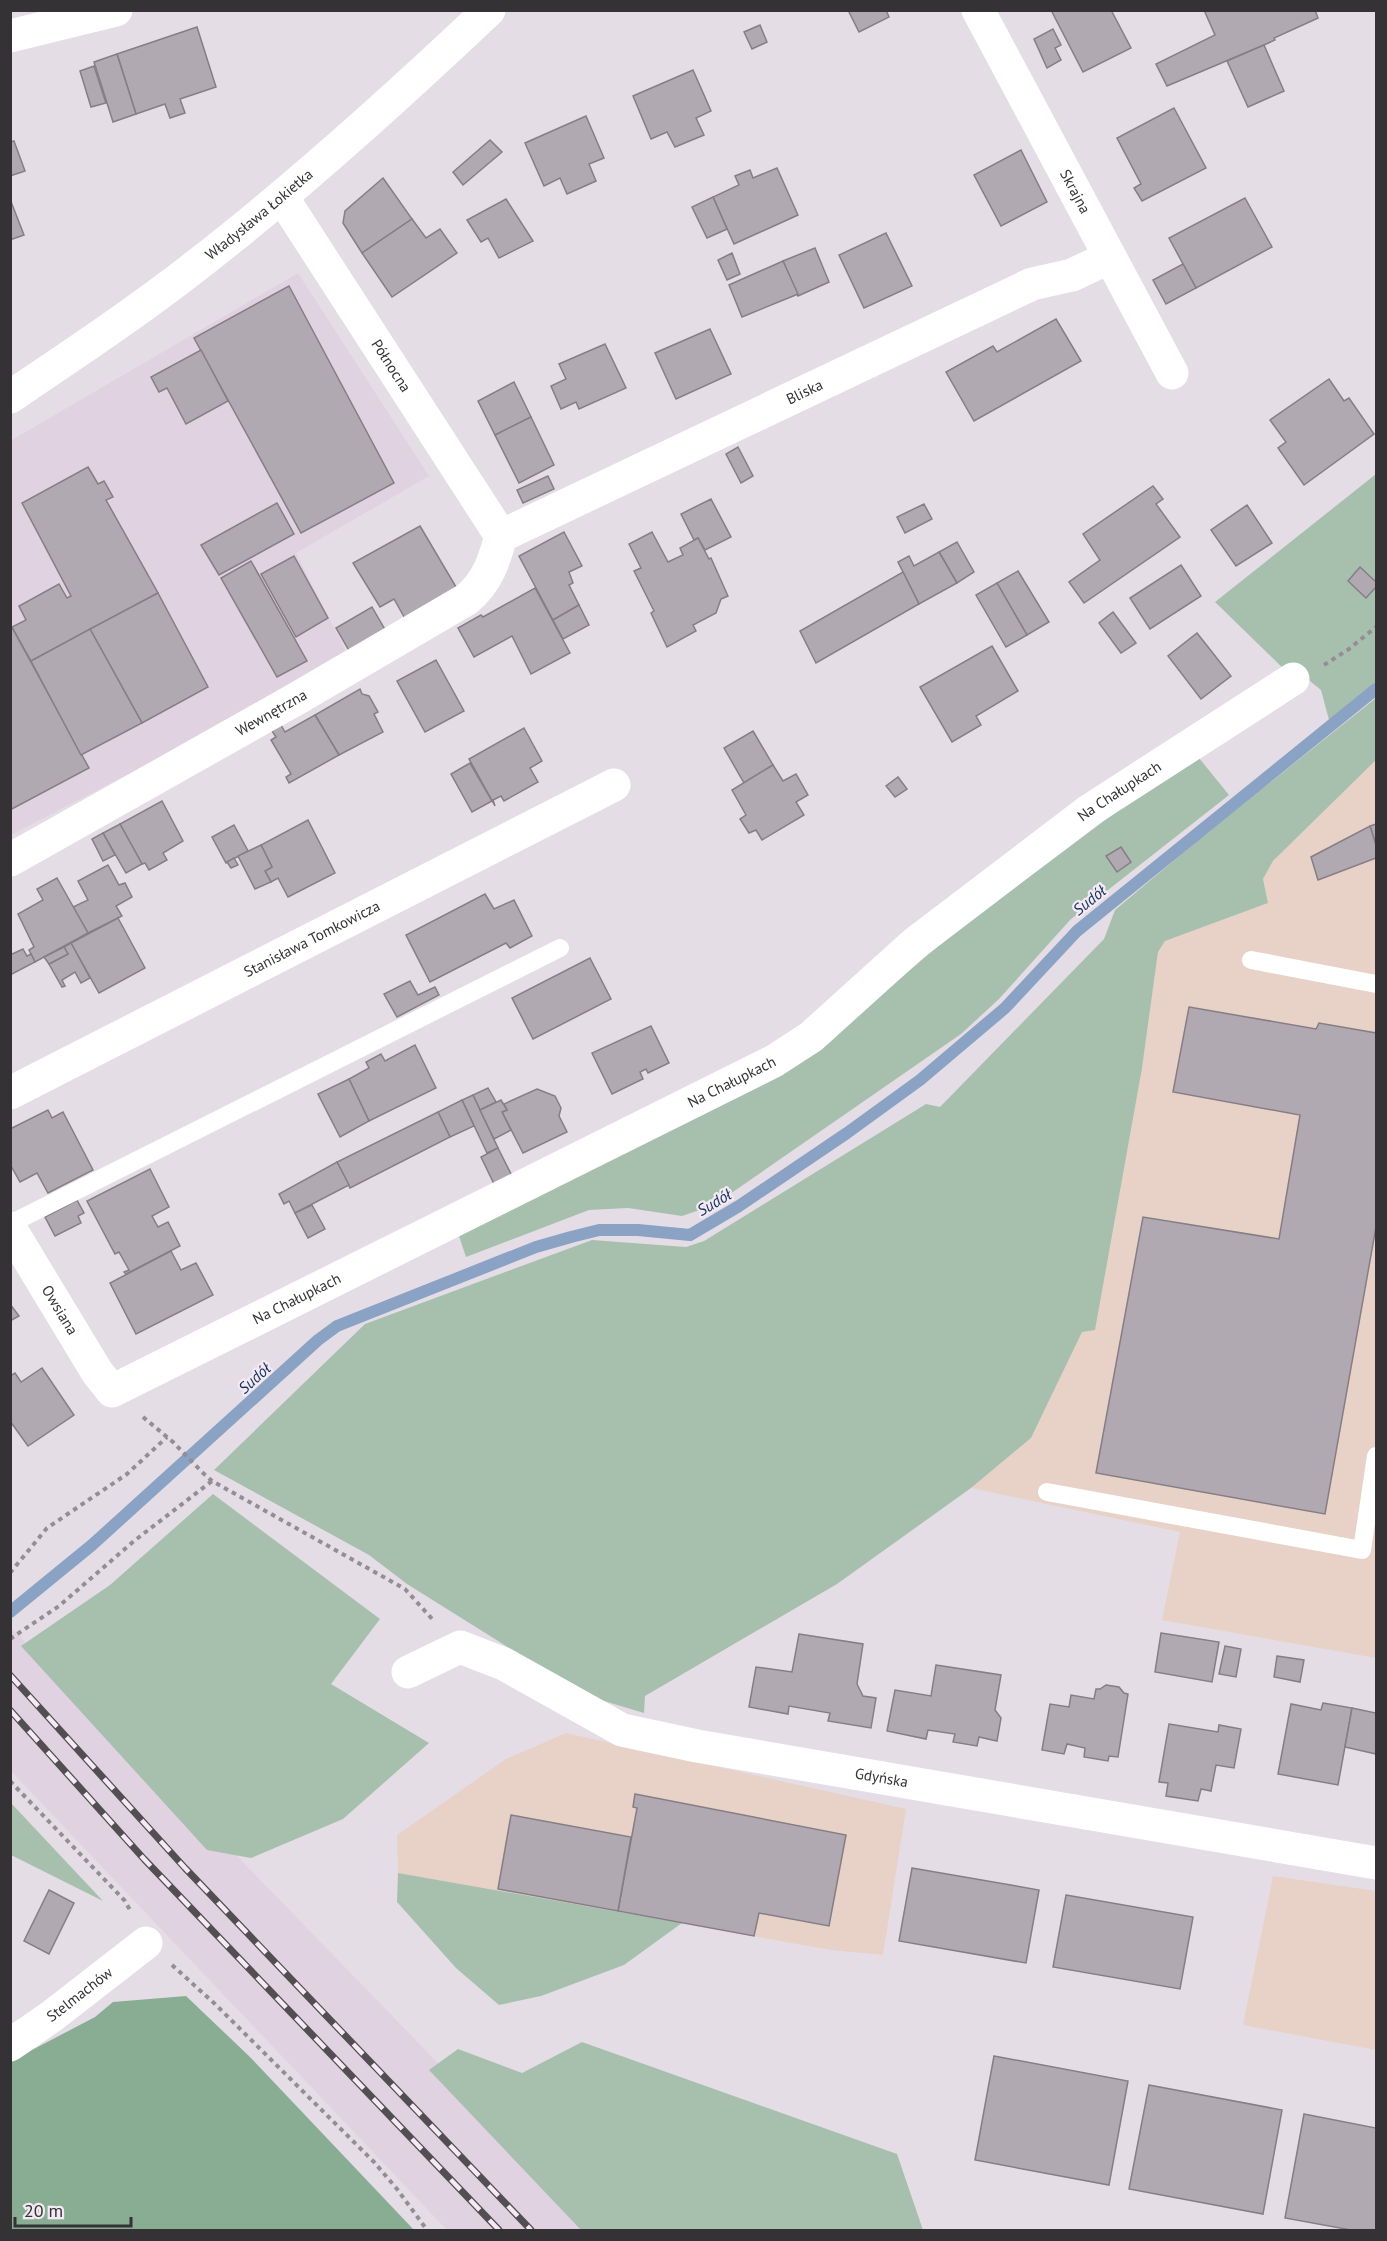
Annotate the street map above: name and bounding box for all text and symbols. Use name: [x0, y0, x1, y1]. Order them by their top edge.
street label: Władysława Łokietka: [201, 164, 316, 264]
street label: Skrajna: [1056, 166, 1095, 217]
street label: Północna: [368, 336, 415, 395]
street label: Bliska: [783, 375, 826, 408]
street label: Wewnętrzna: [232, 685, 310, 740]
street label: Na Chałupkach: [1073, 757, 1164, 825]
water label: Sudół: [1068, 880, 1110, 919]
street label: Stanisława Tomkowicza: [241, 896, 383, 981]
street label: Na Chałupkach: [684, 1052, 779, 1112]
water label: Sudół: [693, 1184, 735, 1220]
street label: Na Chałupkach: [249, 1268, 344, 1328]
street label: Owsiana: [38, 1282, 82, 1338]
water label: Sudół: [234, 1358, 275, 1398]
street label: Gdyńska: [854, 1763, 910, 1791]
street label: Stelmachów: [43, 1963, 116, 2026]
scale bar: [15, 2190, 130, 2228]
text: 20 m: [24, 2199, 63, 2222]

